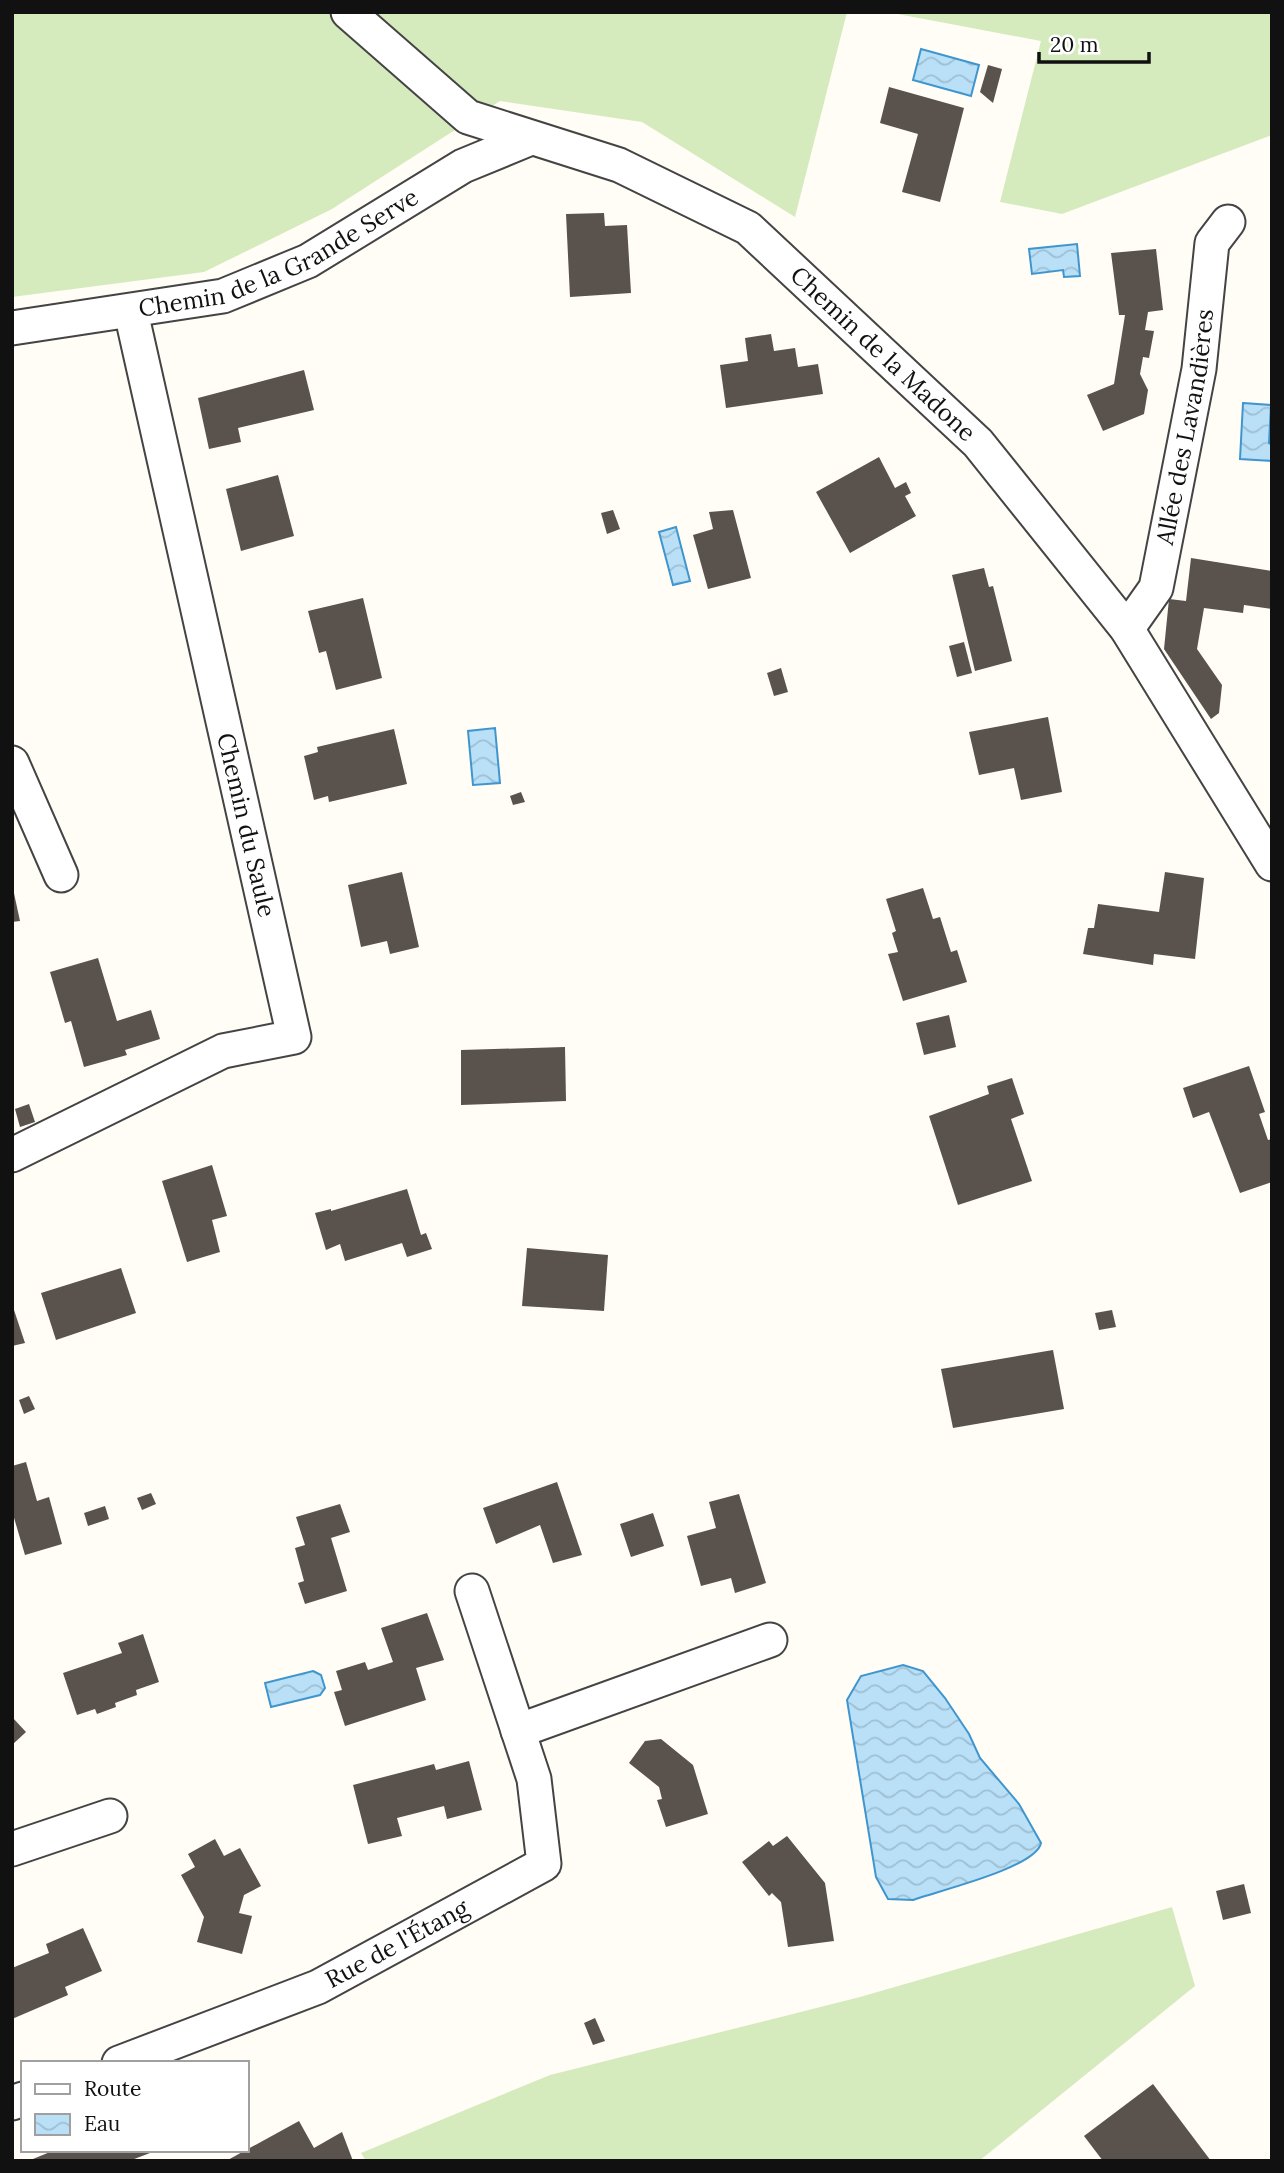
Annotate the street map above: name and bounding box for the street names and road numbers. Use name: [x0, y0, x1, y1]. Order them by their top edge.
street label: Chemin de la Grande Serve: [136, 181, 424, 324]
street label: Chemin de la Madone: [784, 259, 982, 448]
street label: Allée des Lavandières: [1149, 308, 1220, 548]
street label: Chemin du Saule: [210, 730, 283, 920]
street label: Rue de l'Étang: [320, 1892, 474, 1995]

